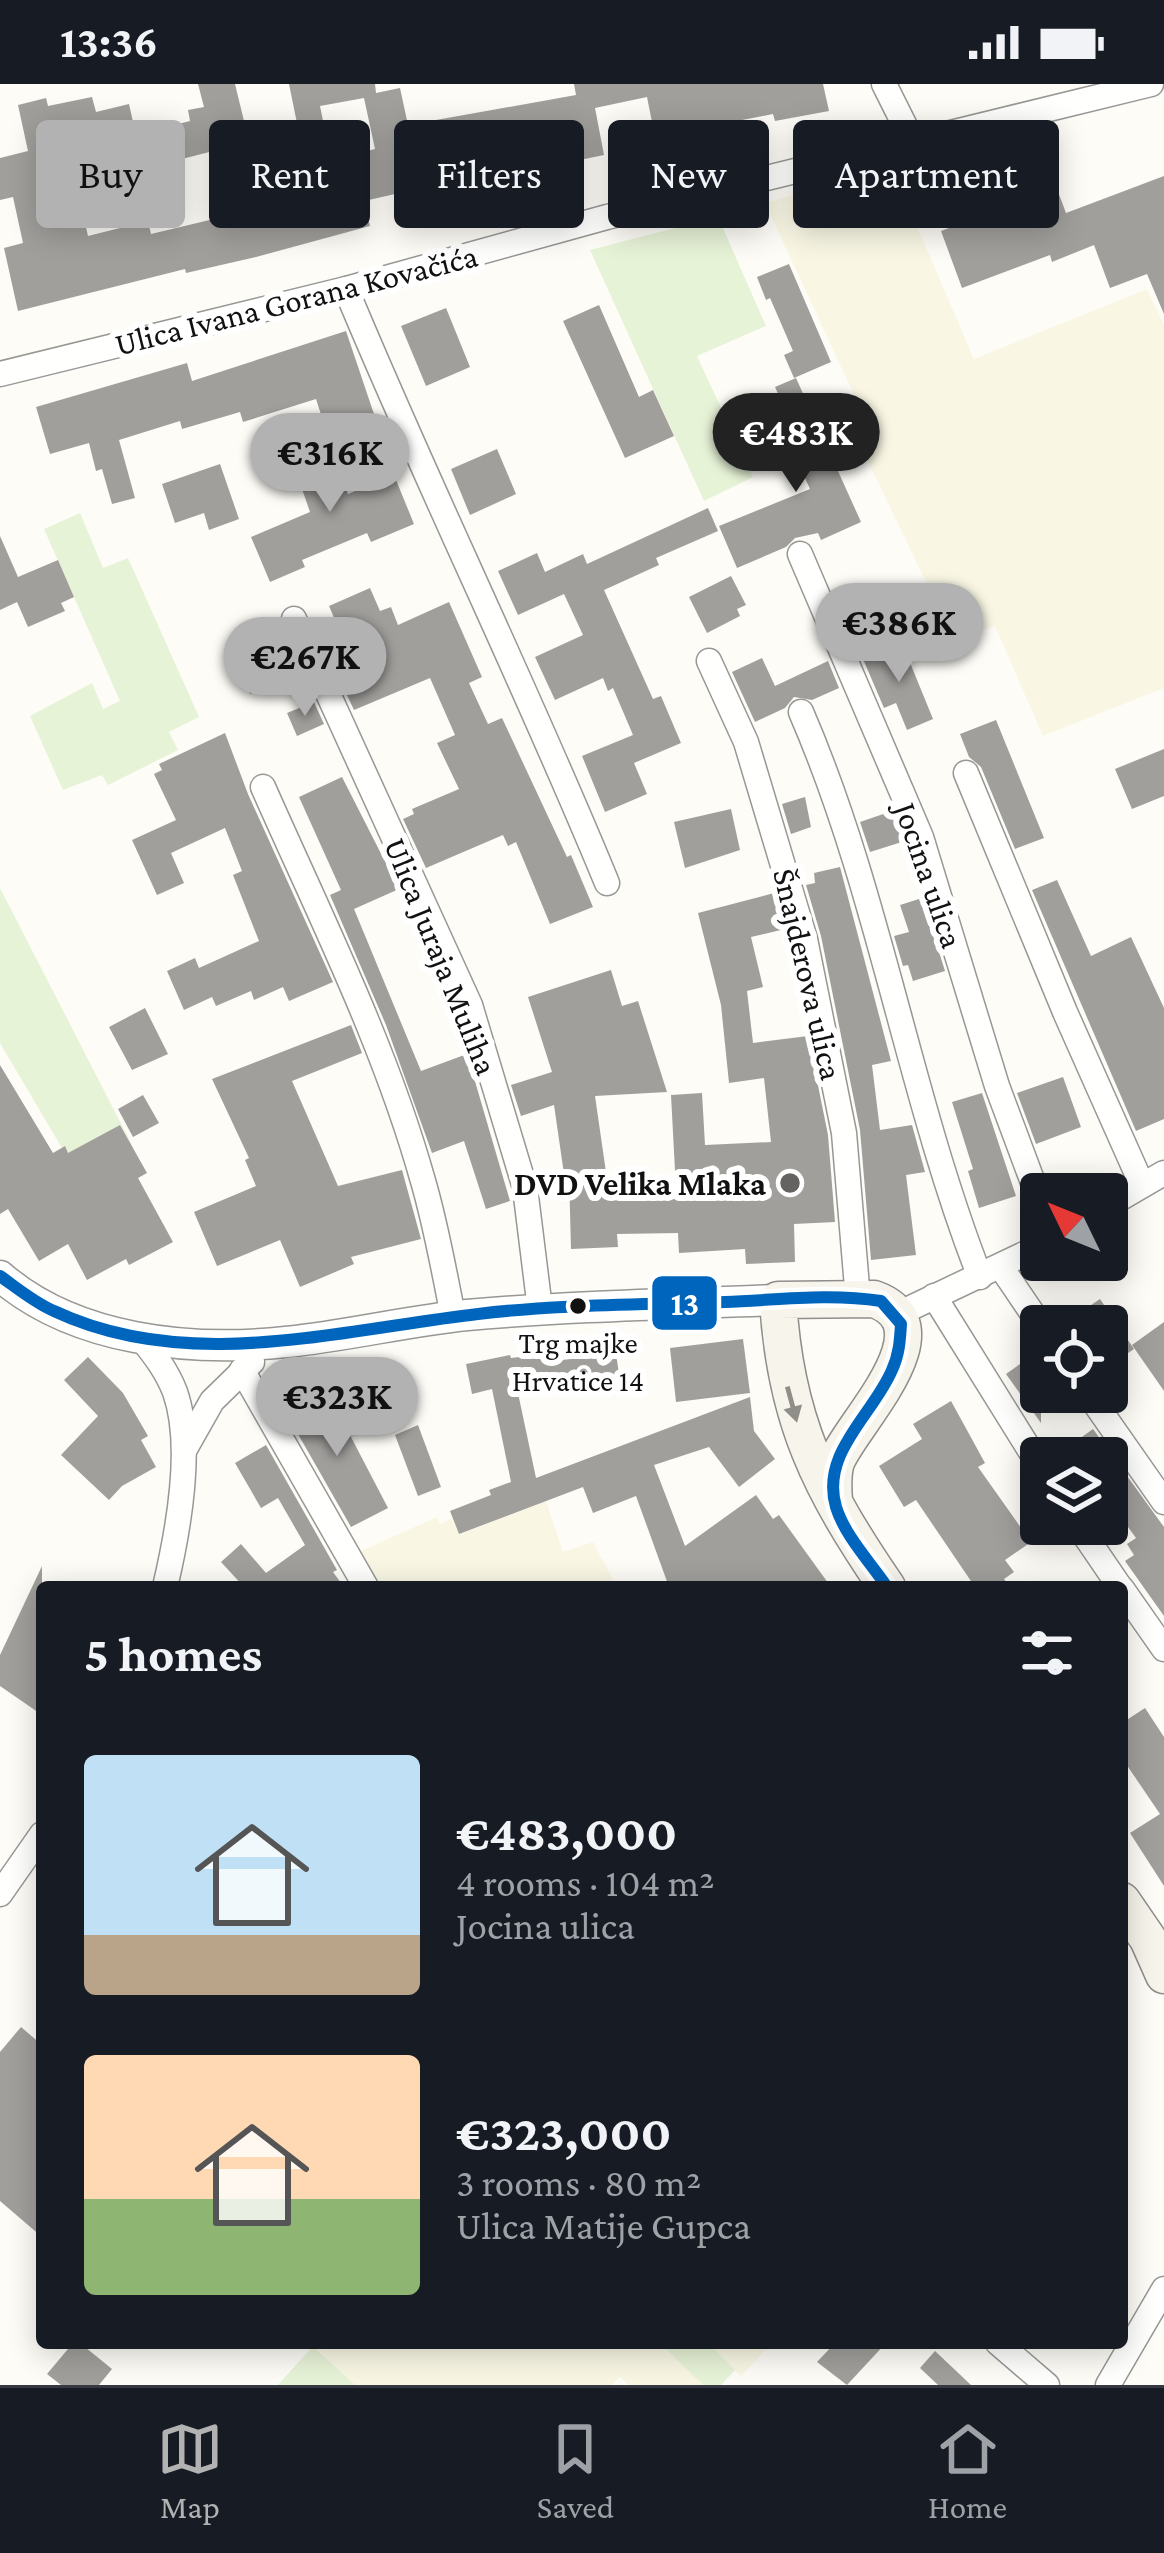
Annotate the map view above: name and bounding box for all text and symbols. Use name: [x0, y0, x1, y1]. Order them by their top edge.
text: 13:36: [60, 17, 158, 67]
chip: Buy: [36, 120, 185, 228]
chip: Rent: [209, 120, 370, 228]
chip: Filters: [394, 120, 584, 228]
chip: New: [608, 120, 769, 228]
chip: Apartment: [793, 120, 1059, 228]
street label: Ulica Ivana Gorana Kovačića: [111, 236, 481, 362]
pin: €483K: [712, 393, 880, 495]
text: €483K: [740, 410, 852, 453]
pin: €316K: [246, 413, 414, 515]
text: €316K: [277, 430, 383, 473]
pin: €386K: [815, 583, 983, 685]
text: €386K: [842, 600, 956, 643]
pin: €267K: [221, 617, 389, 719]
text: €267K: [250, 634, 360, 677]
street label: Jocina ulica: [886, 795, 972, 953]
street label: Ulica Juraja Muliha: [377, 832, 506, 1080]
street label: Šnajderova ulica: [766, 865, 851, 1083]
place label: DVD Velika Mlaka: [514, 1165, 766, 1202]
marker: DVD Velika Mlaka: [777, 1170, 803, 1196]
north arrow: [1020, 1173, 1128, 1281]
map controls: [1020, 1173, 1128, 1545]
line badge: 13: [650, 1274, 719, 1332]
text: 13: [671, 1285, 699, 1322]
marker: Trg majke Hrvatice 14: [567, 1295, 589, 1317]
button: locate: [1020, 1305, 1128, 1413]
place label: Trg majke Hrvatice 14: [512, 1326, 644, 1397]
pin: €323K: [253, 1357, 421, 1459]
text: €323K: [283, 1374, 391, 1417]
one-way arrow: [783, 1386, 802, 1423]
button: layers: [1020, 1437, 1128, 1545]
icon: filters: [1014, 1620, 1080, 1686]
text: 5 homes: [84, 1625, 262, 1682]
icon: home: [180, 1803, 324, 1947]
text: €483,000: [456, 1804, 677, 1861]
text: 4 rooms · 104 m²: [456, 1861, 714, 1904]
text: Jocina ulica: [456, 1904, 635, 1947]
icon: home: [180, 2103, 324, 2247]
text: €323,000: [456, 2104, 671, 2161]
text: 3 rooms · 80 m²: [456, 2161, 701, 2204]
text: Ulica Matije Gupca: [456, 2204, 751, 2247]
tab: Map: [157, 2416, 223, 2525]
tab: Saved: [537, 2416, 614, 2525]
tab: Home: [928, 2416, 1007, 2525]

